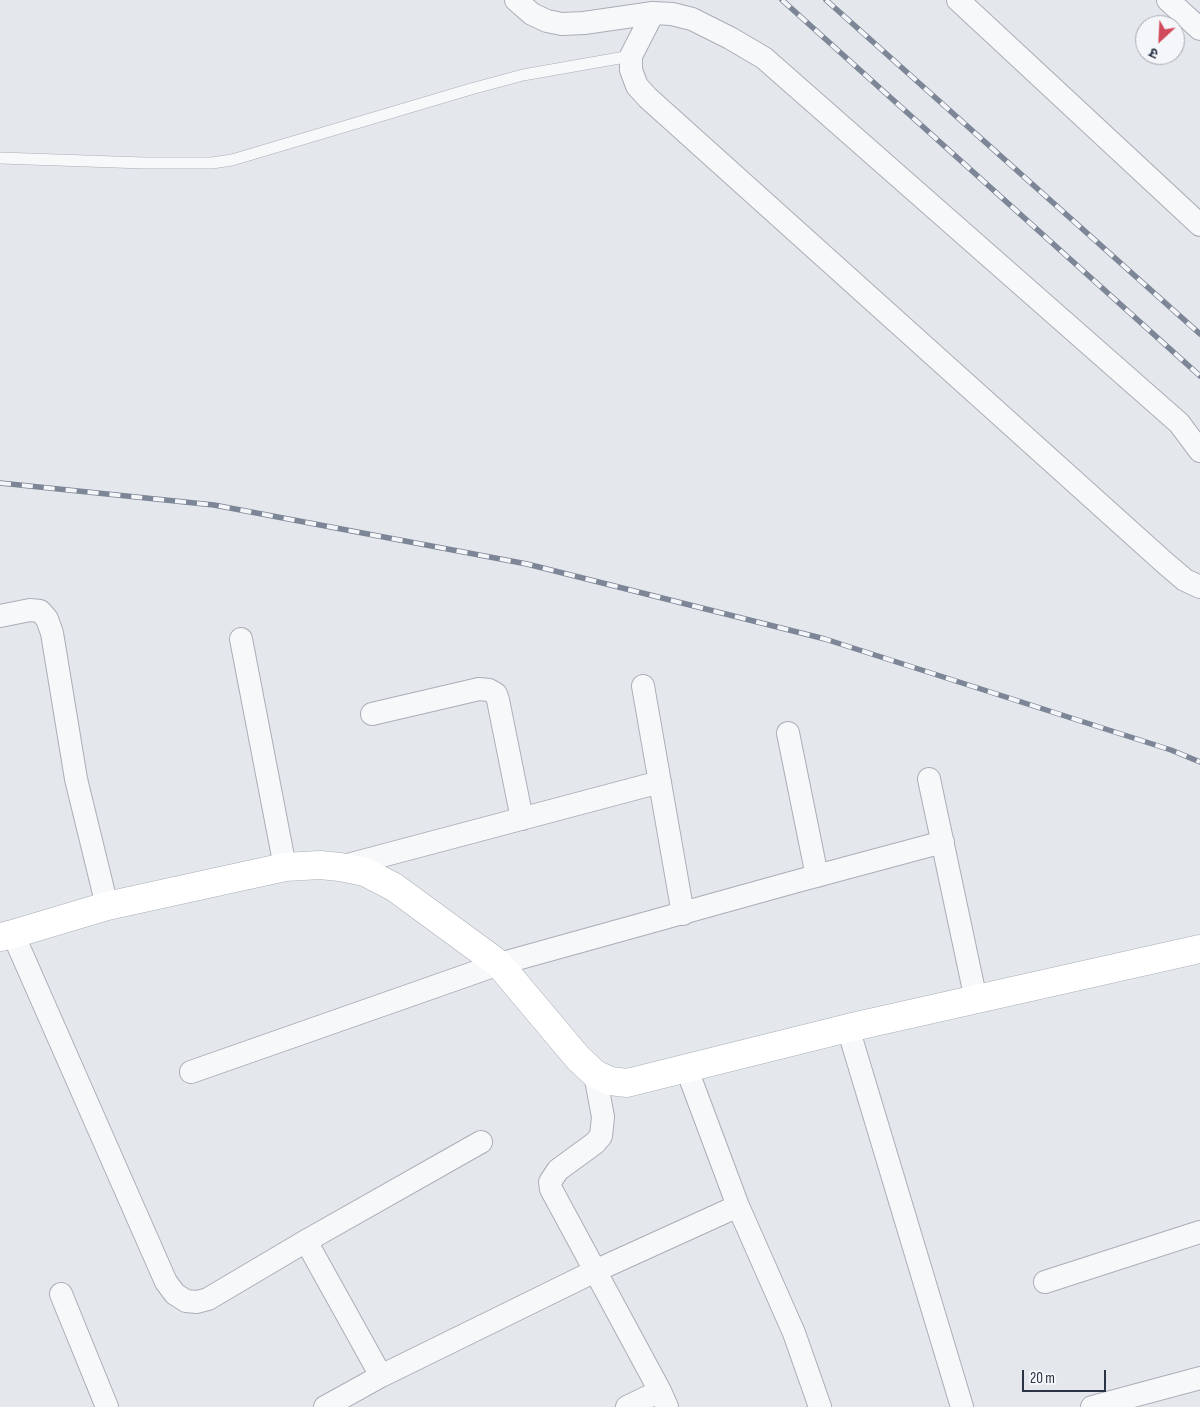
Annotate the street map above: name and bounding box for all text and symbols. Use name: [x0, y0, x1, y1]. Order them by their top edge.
north arrow: [1135, 15, 1185, 65]
text: उ: [1147, 44, 1161, 63]
scale bar: [1025, 1360, 1109, 1392]
text: 20 m: [1030, 1369, 1055, 1388]

